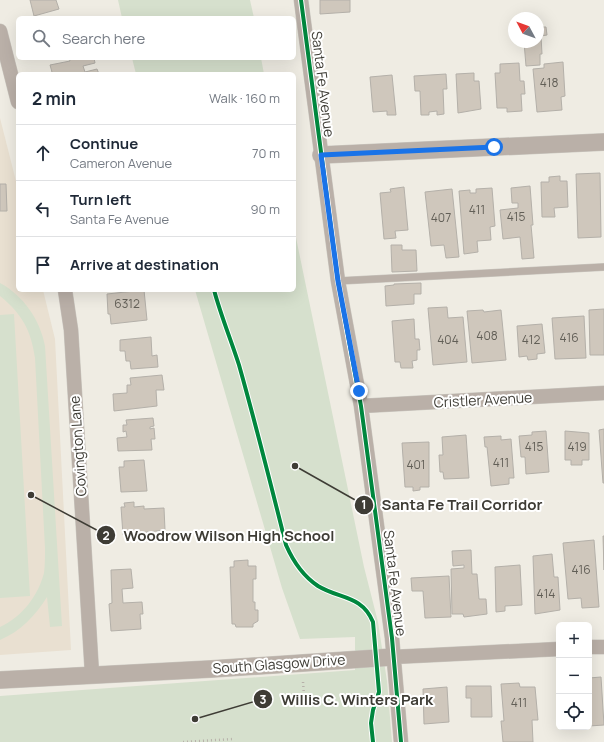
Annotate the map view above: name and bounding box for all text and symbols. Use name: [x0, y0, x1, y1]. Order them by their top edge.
north arrow: [508, 12, 544, 48]
search box: [16, 16, 296, 60]
icon: search: [30, 27, 52, 49]
text: Search here: [62, 28, 145, 49]
street label: Santa Fe Avenue: [308, 30, 339, 138]
house number: 418: [540, 74, 558, 91]
text: 2 min: [32, 87, 76, 110]
text: Walk · 160 m: [209, 89, 280, 107]
text: Continue: [70, 133, 138, 154]
route start: [485, 138, 503, 156]
icon: ahead: [32, 142, 54, 164]
text: 70 m: [252, 144, 280, 162]
text: Cameron Avenue: [70, 154, 172, 172]
text: Turn left: [70, 189, 132, 210]
icon: left: [32, 198, 54, 220]
text: 90 m: [250, 200, 280, 218]
house number: 411: [469, 201, 485, 218]
house number: 415: [507, 208, 525, 225]
house number: 407: [431, 209, 451, 226]
text: Santa Fe Avenue: [70, 210, 169, 228]
icon: arrive: [32, 254, 54, 276]
text: Arrive at destination: [70, 254, 219, 275]
house number: 6312: [114, 295, 140, 312]
house number: 408: [476, 327, 498, 344]
house number: 416: [559, 329, 579, 346]
house number: 404: [437, 331, 459, 348]
house number: 412: [522, 331, 540, 348]
route end: [350, 382, 368, 400]
street label: Cristler Avenue: [433, 387, 533, 412]
street label: Covington Lane: [64, 395, 91, 497]
house number: 415: [525, 438, 543, 455]
house number: 419: [567, 438, 587, 455]
house number: 411: [493, 454, 509, 471]
house number: 401: [406, 456, 426, 473]
callout: Santa Fe Trail Corridor: [354, 491, 551, 518]
text: Santa Fe Trail Corridor: [382, 494, 542, 515]
text: 1: [361, 496, 367, 513]
callout: Woodrow Wilson High School: [96, 522, 343, 549]
text: Woodrow Wilson High School: [123, 525, 335, 546]
text: 2: [102, 527, 110, 544]
street label: Santa Fe Avenue: [380, 529, 411, 637]
house number: 416: [571, 561, 591, 578]
house number: 414: [537, 585, 555, 602]
map controls: [556, 622, 592, 730]
button: +: [556, 622, 592, 658]
street label: South Glasgow Drive: [212, 649, 346, 678]
button: −: [556, 658, 592, 694]
callout: Willis C. Winters Park: [253, 686, 441, 713]
text: Willis C. Winters Park: [281, 689, 434, 710]
text: 3: [260, 691, 267, 708]
house number: 411: [511, 694, 527, 711]
button: locate: [556, 694, 592, 730]

